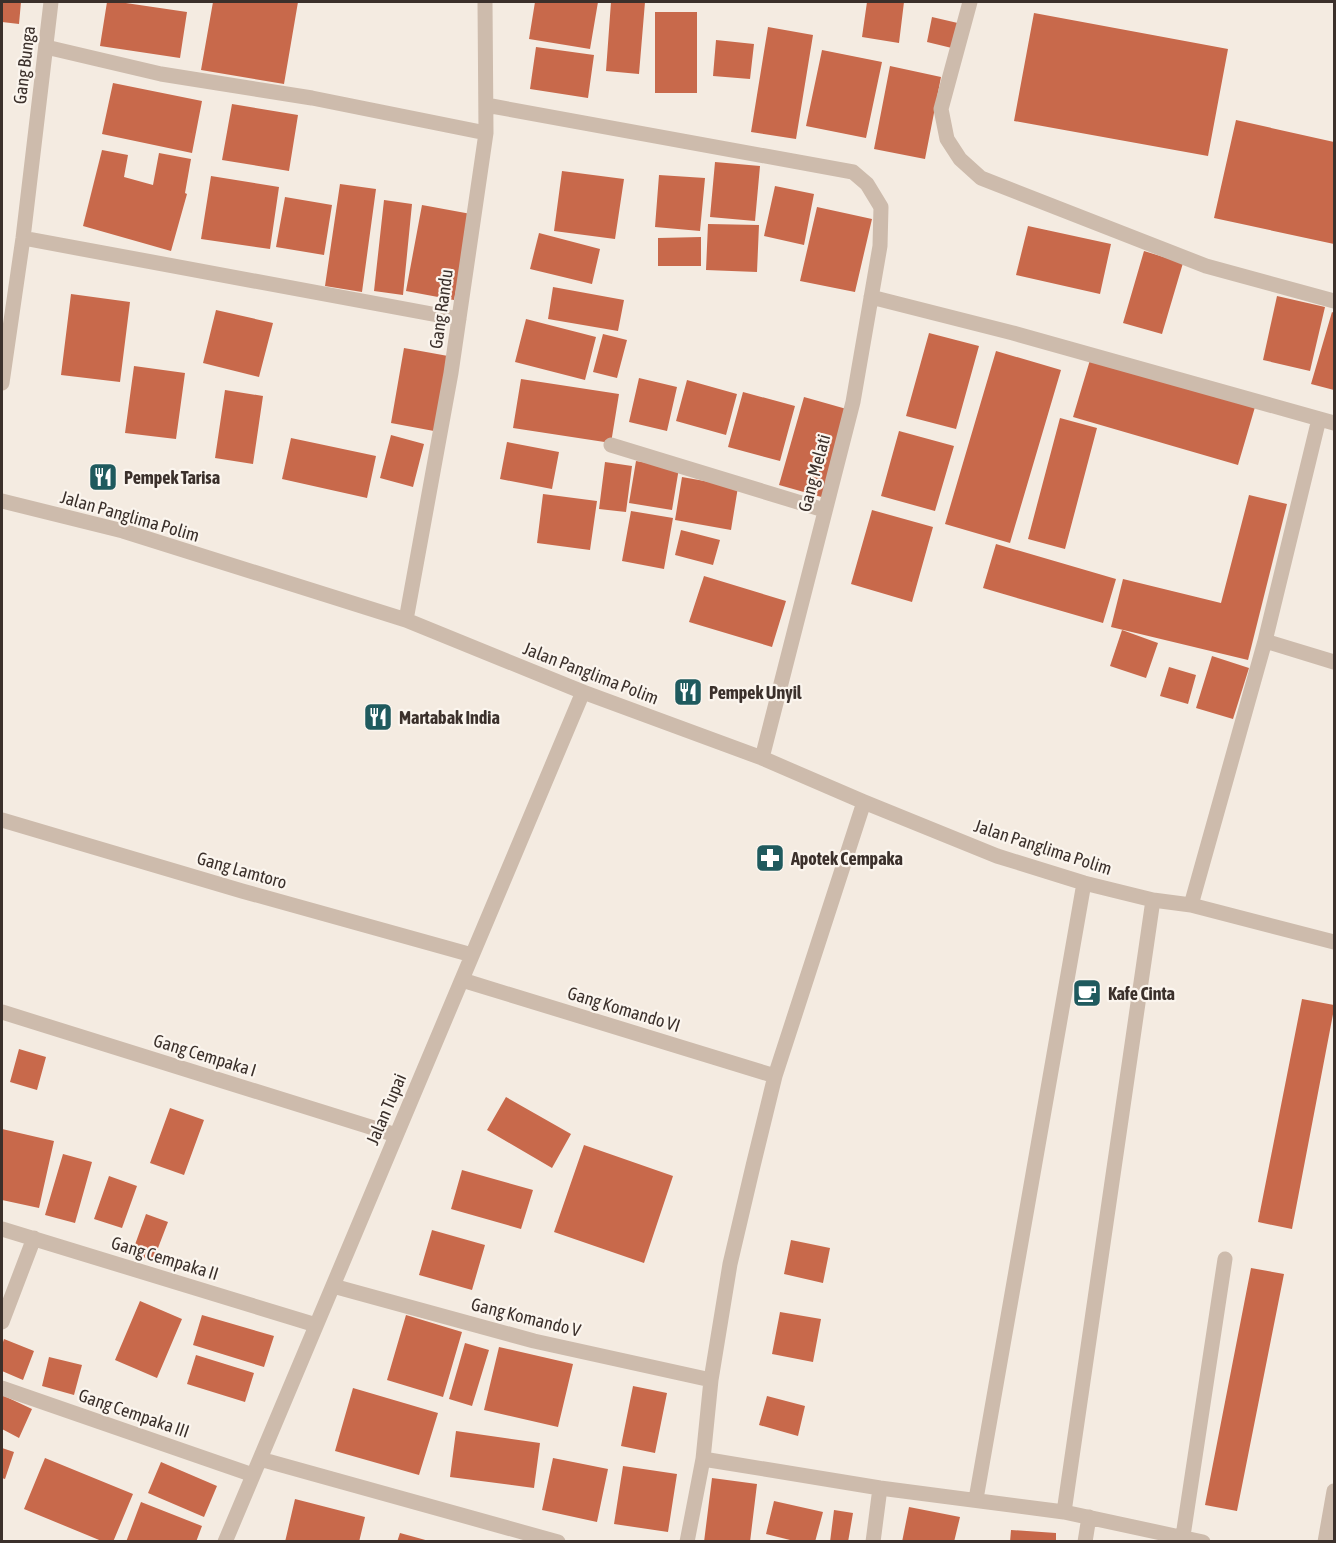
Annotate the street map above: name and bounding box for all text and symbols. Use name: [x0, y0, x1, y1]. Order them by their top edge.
street label: Gang Bunga: [9, 25, 39, 105]
street label: Gang Randu: [425, 268, 457, 350]
street label: Gang Melati: [794, 432, 834, 514]
restaurant icon: Pempek Tarisa: [87, 461, 119, 493]
place label: Pempek Tarisa: [124, 467, 220, 488]
street label: Jalan Panglima Polim: [58, 486, 202, 546]
street label: Jalan Panglima Polim: [520, 637, 662, 709]
restaurant icon: Pempek Unyil: [672, 676, 704, 708]
place label: Pempek Unyil: [709, 682, 802, 703]
restaurant icon: Martabak India: [362, 701, 394, 733]
place label: Martabak India: [399, 707, 500, 728]
street label: Jalan Panglima Polim: [972, 815, 1114, 879]
pharmacy icon: Apotek Cempaka: [754, 842, 786, 874]
street label: Gang Lamtoro: [195, 847, 289, 893]
place label: Apotek Cempaka: [790, 848, 903, 869]
cafe icon: Kafe Cinta: [1071, 977, 1103, 1009]
street label: Gang Komando VI: [565, 982, 683, 1036]
place label: Kafe Cinta: [1108, 983, 1175, 1004]
street label: Gang Cempaka I: [151, 1029, 259, 1081]
street label: Jalan Tupai: [362, 1070, 410, 1148]
street label: Gang Cempaka II: [109, 1232, 221, 1284]
street label: Gang Komando V: [469, 1293, 583, 1341]
street label: Gang Cempaka III: [76, 1384, 192, 1442]

